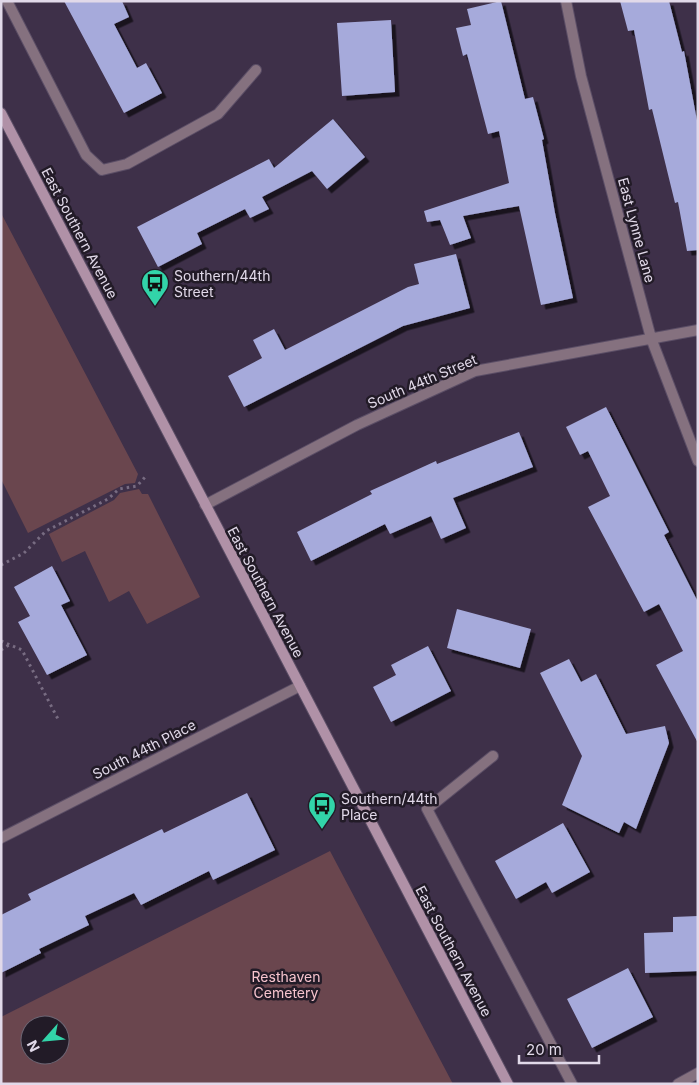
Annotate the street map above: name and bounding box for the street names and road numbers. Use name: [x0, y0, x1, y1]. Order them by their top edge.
street label: East Southern Avenue: [38, 165, 122, 301]
street label: East Lynne Lane: [615, 176, 659, 284]
street label: South 44th Street: [365, 350, 479, 412]
street label: East Southern Avenue: [224, 524, 308, 660]
street label: South 44th Place: [89, 716, 199, 782]
street label: East Southern Avenue: [412, 883, 496, 1019]

